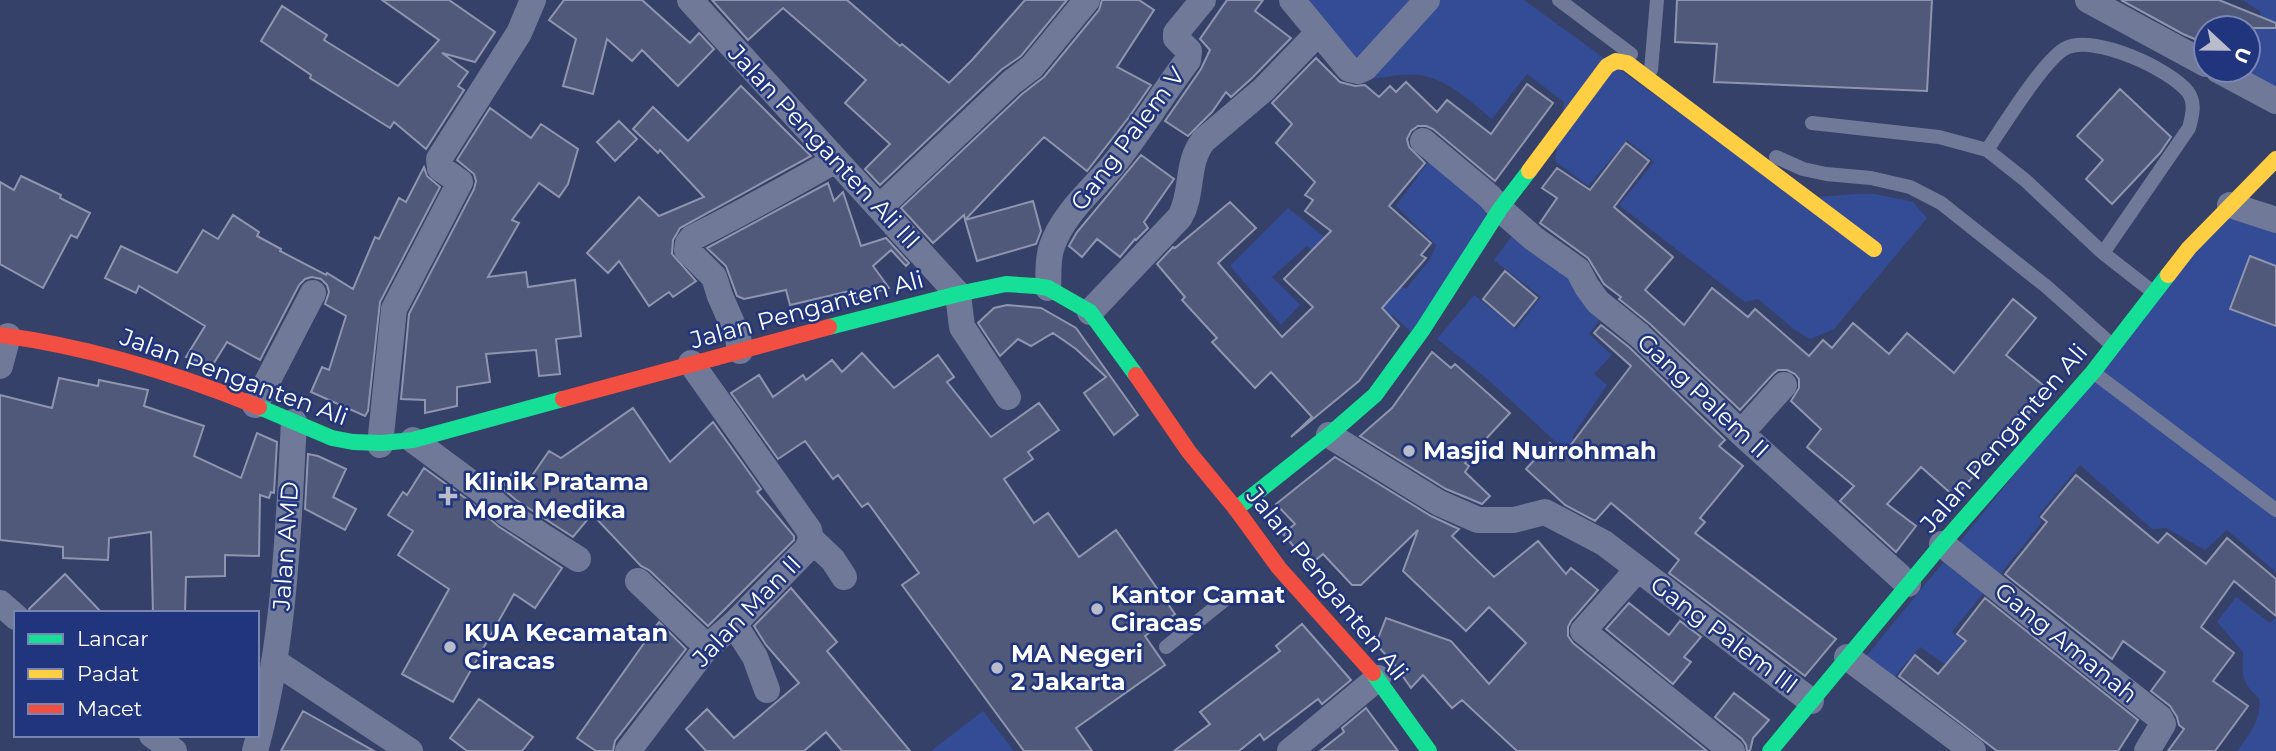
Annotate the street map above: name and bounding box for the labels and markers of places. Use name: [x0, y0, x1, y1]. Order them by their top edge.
place label: Masjid Nurrohmah: [1423, 436, 1657, 465]
marker: Masjid Nurrohmah: [1401, 443, 1417, 459]
place label: Klinik Pratama Mora Medika: [464, 467, 649, 524]
marker: Klinik Pratama Mora Medika: [438, 486, 458, 506]
place label: Kantor Camat Ciracas: [1111, 580, 1286, 637]
marker: Kantor Camat Ciracas: [1089, 601, 1105, 617]
place label: KUA Kecamatan Ciracas: [464, 618, 668, 675]
marker: KUA Kecamatan Ciracas: [442, 639, 458, 655]
place label: MA Negeri 2 Jakarta: [1011, 639, 1143, 696]
marker: MA Negeri 2 Jakarta: [989, 660, 1005, 676]

